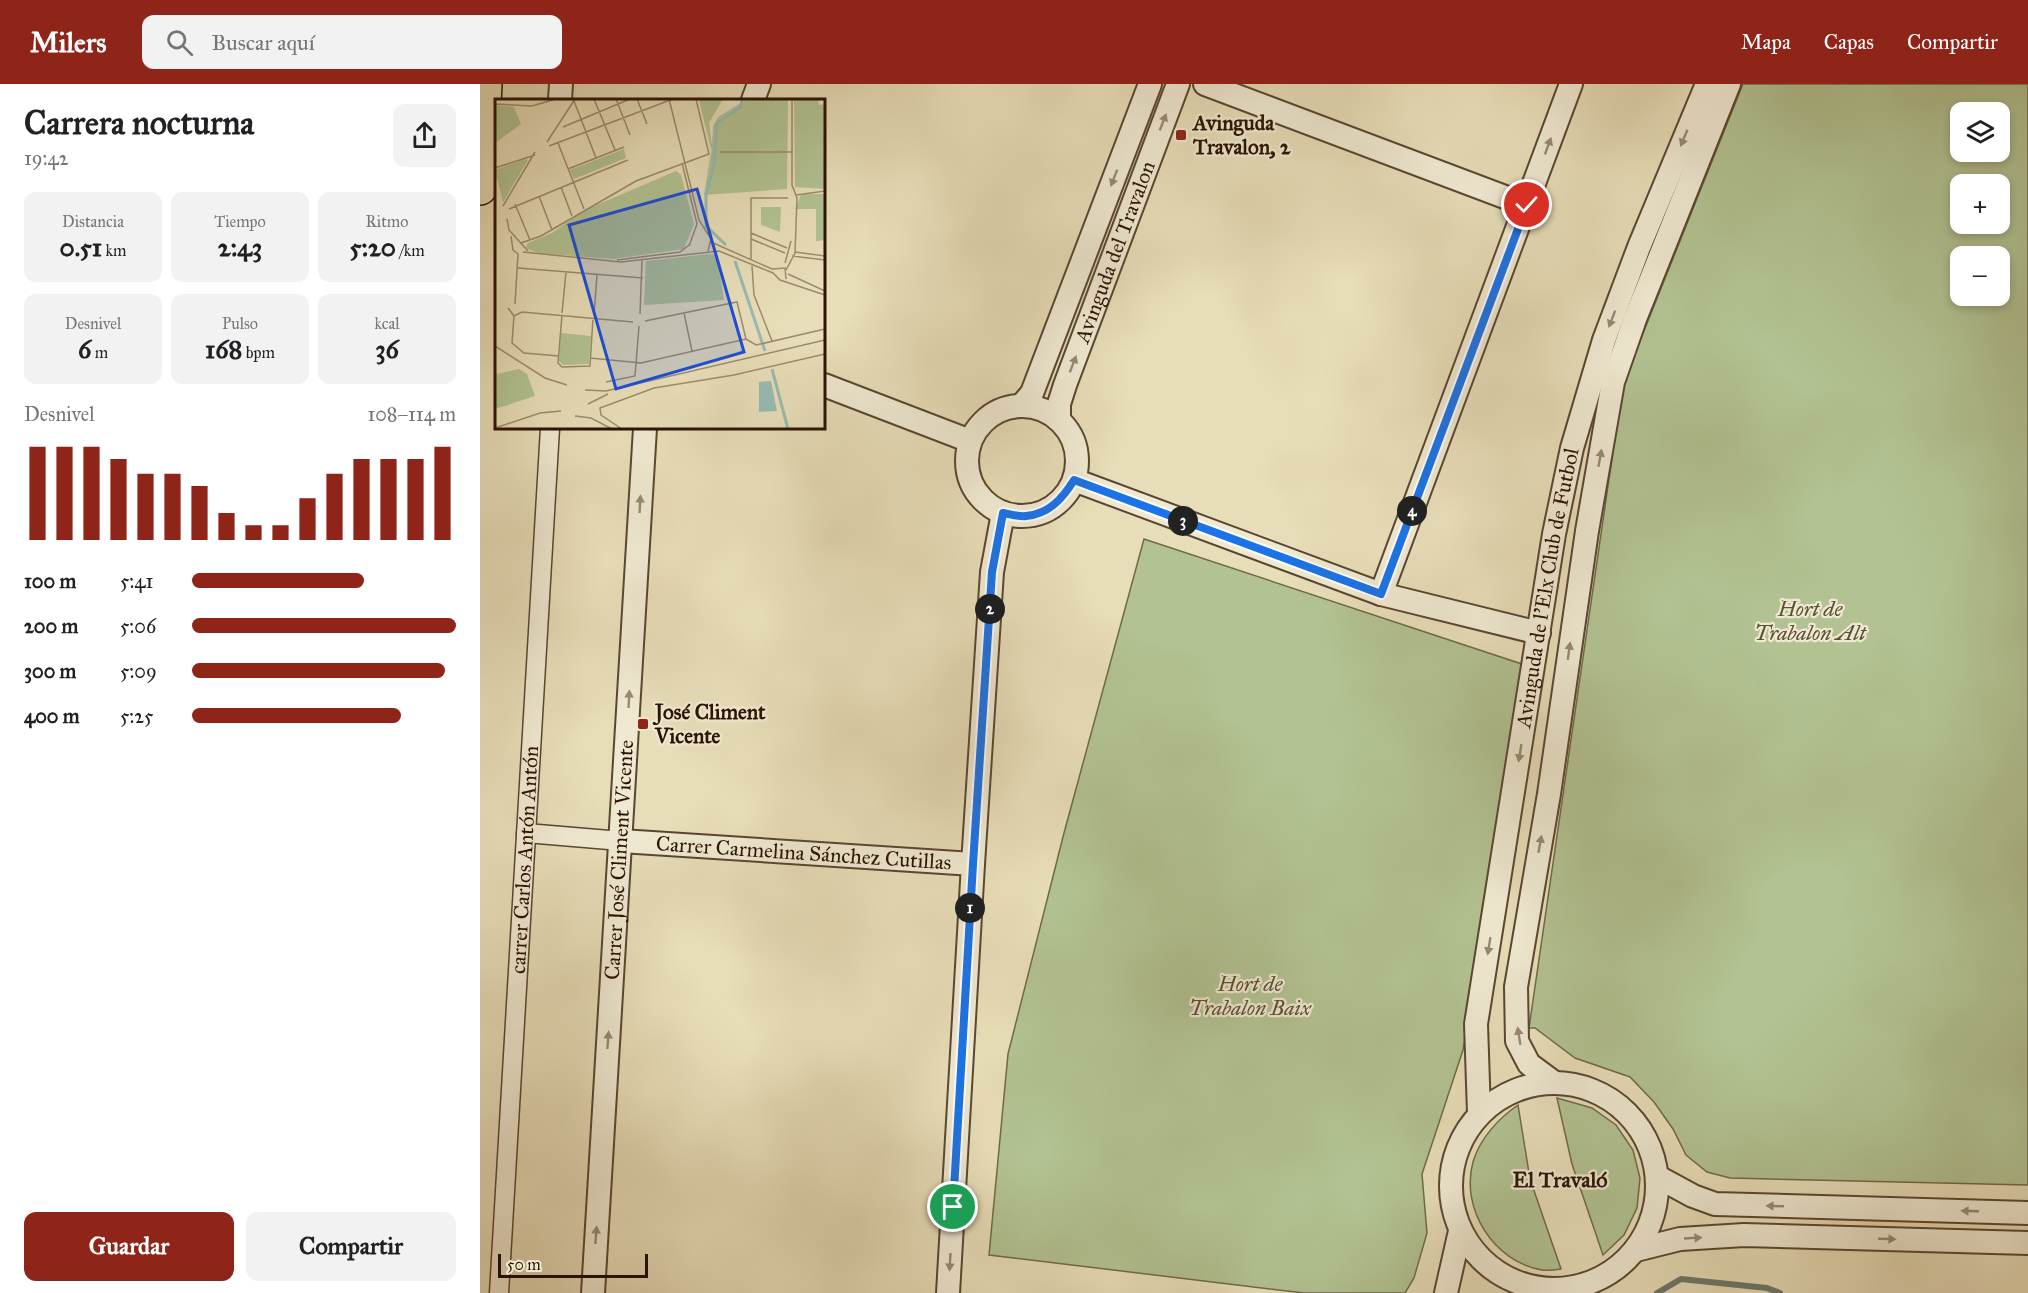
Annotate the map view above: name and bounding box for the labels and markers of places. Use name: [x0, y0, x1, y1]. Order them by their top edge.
place label: Avinguda Travalon, 2: [1191, 110, 1291, 160]
marker: Avinguda Travalon, 2: [1174, 128, 1188, 142]
pin: [1501, 179, 1552, 230]
pin: 4: [1397, 496, 1427, 526]
pin: 3: [1168, 506, 1198, 536]
pin: 2: [975, 594, 1005, 624]
place label: José Climent Vicente: [652, 699, 766, 749]
marker: José Climent Vicente: [636, 717, 650, 731]
pin: 1: [955, 893, 985, 923]
pin: [927, 1181, 978, 1232]

